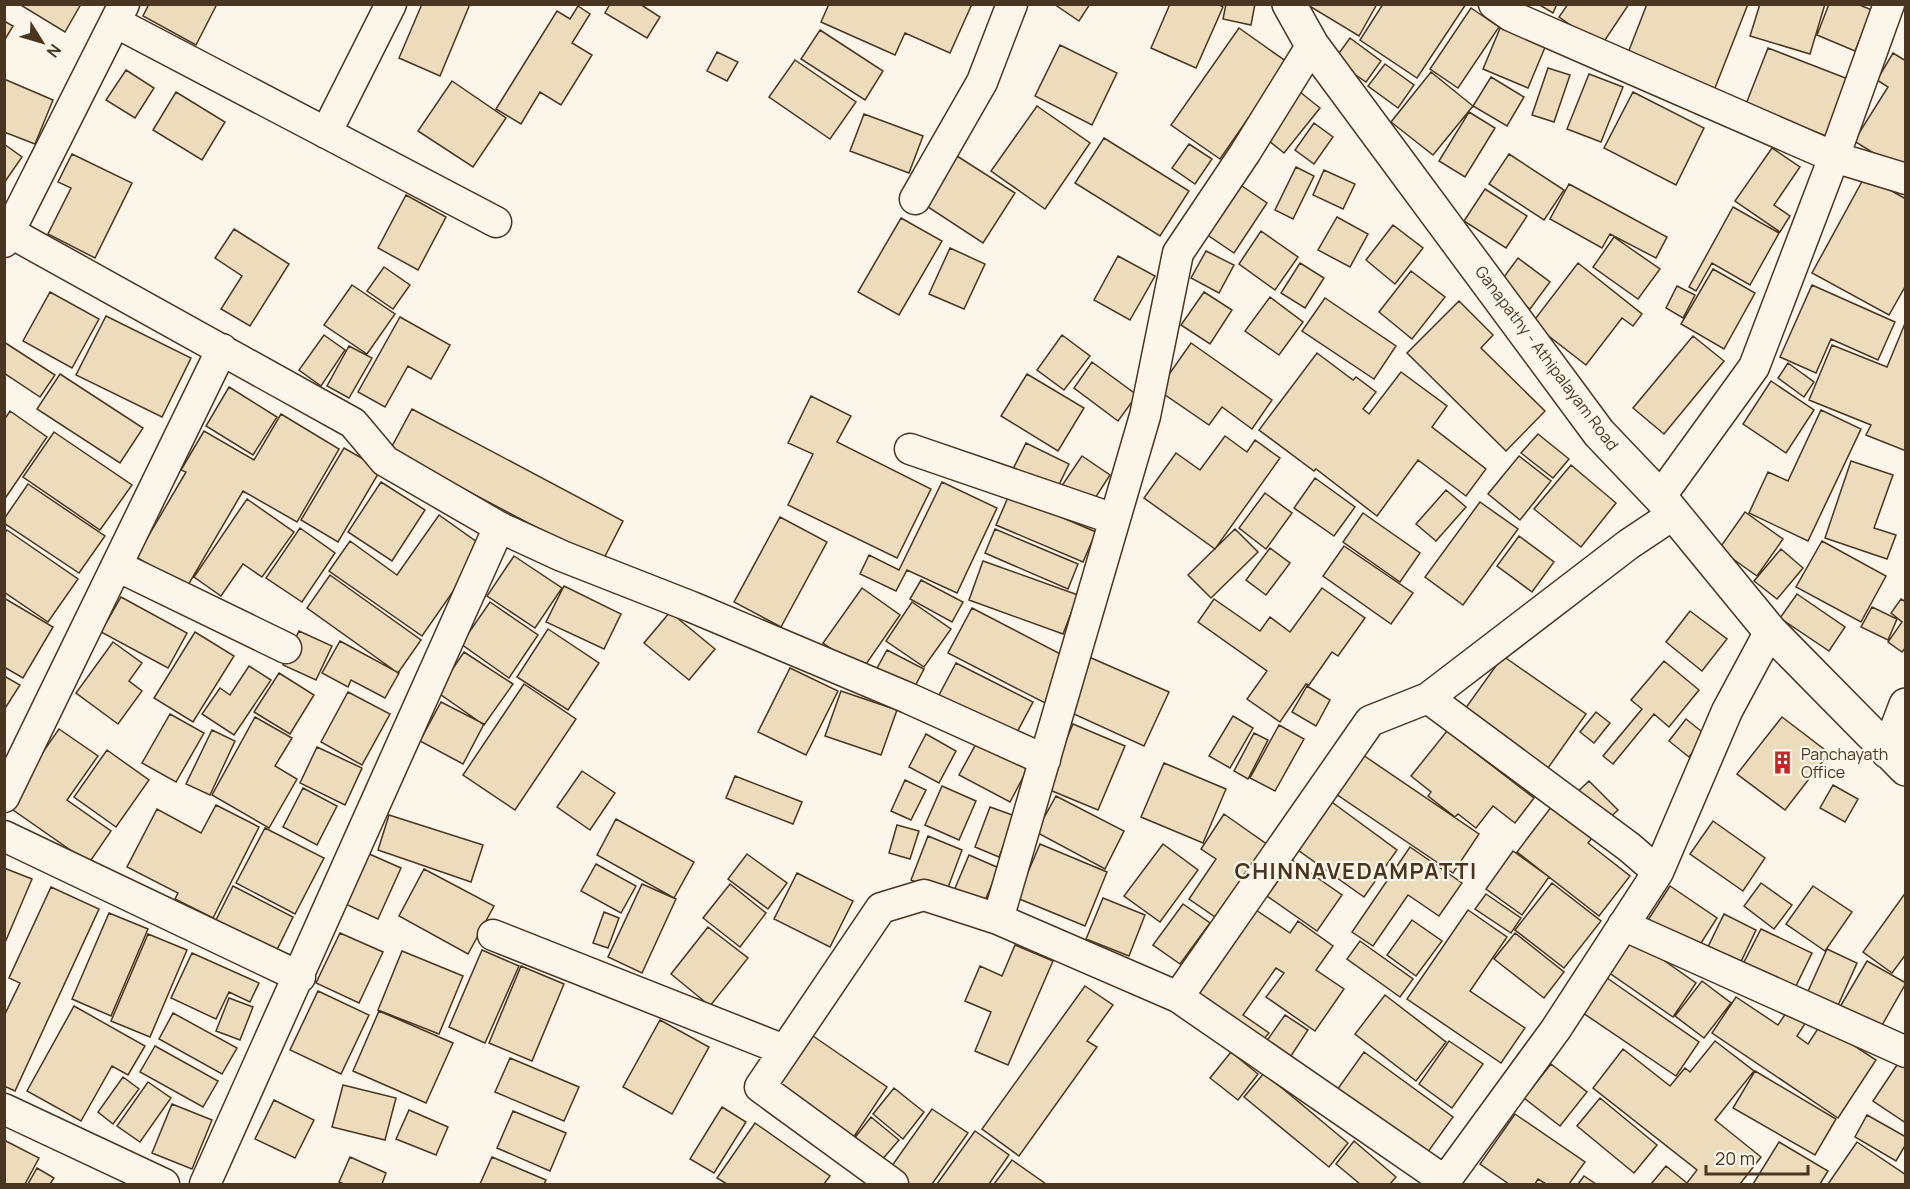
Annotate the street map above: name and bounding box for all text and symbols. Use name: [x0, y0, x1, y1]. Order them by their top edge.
north arrow: [12, 12, 72, 72]
text: N: [42, 40, 66, 62]
street label: Ganapathy - Athipalayam Road: [1470, 261, 1624, 455]
place label: Panchayath Office: [1801, 743, 1888, 783]
building icon: Panchayath Office: [1770, 750, 1796, 776]
district label: CHINNAVEDAMPATTI: [1234, 856, 1478, 886]
scale bar: [1706, 1138, 1808, 1176]
text: 20 m: [1715, 1146, 1755, 1170]

